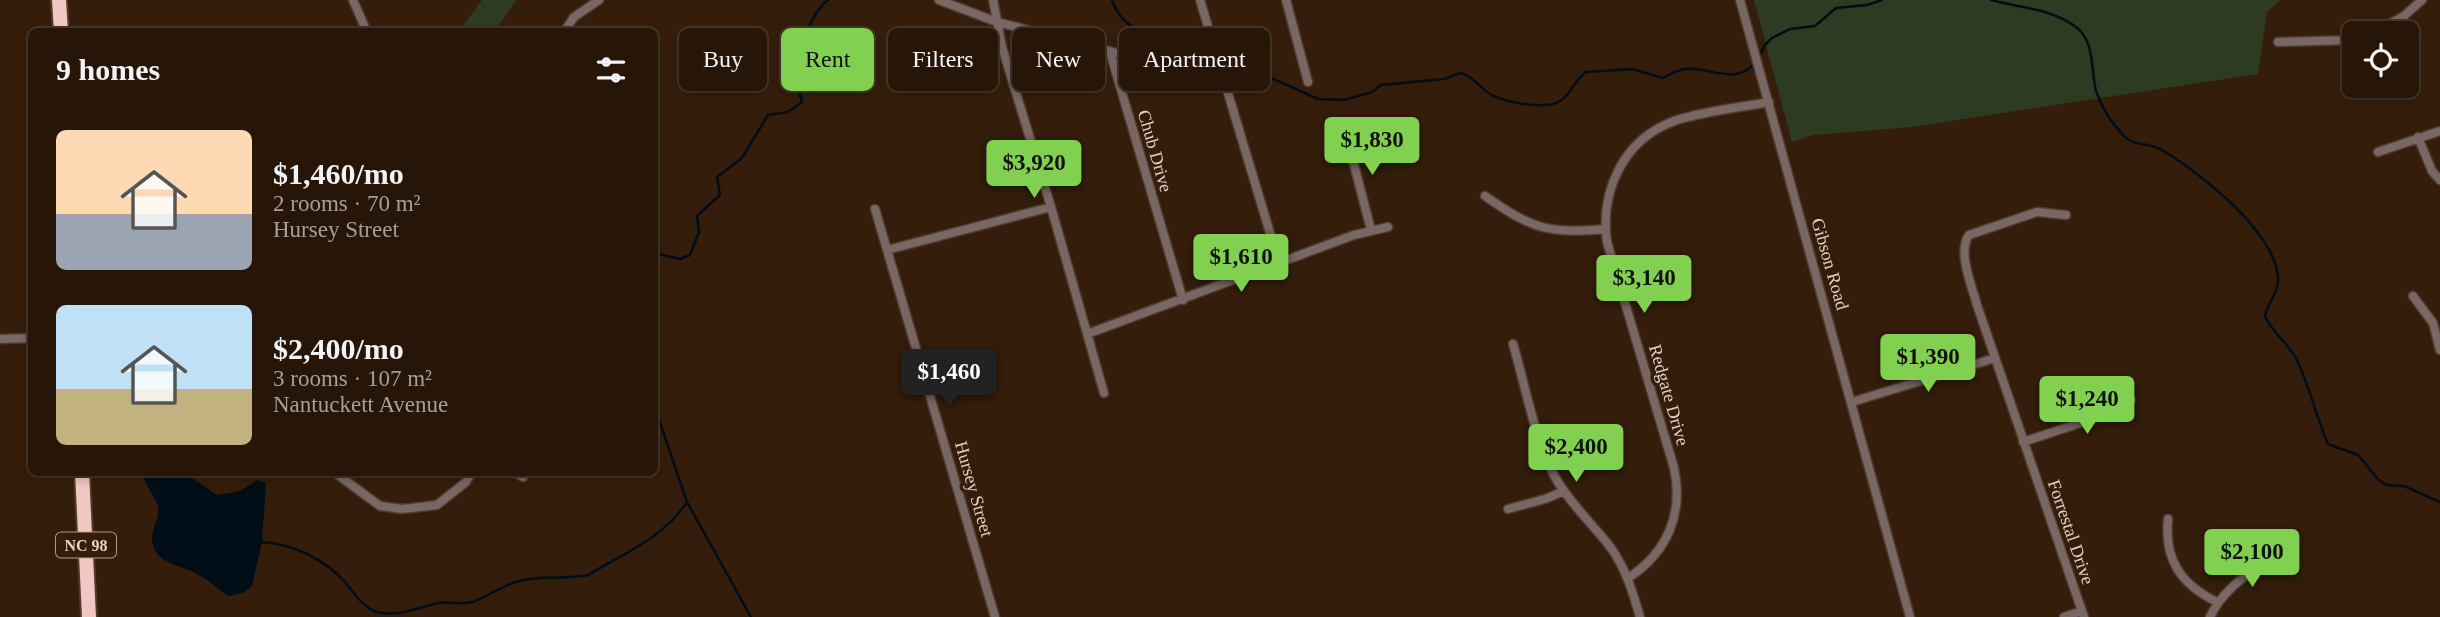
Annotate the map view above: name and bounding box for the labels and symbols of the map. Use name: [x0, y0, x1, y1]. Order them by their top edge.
street label: Chub Drive: [1134, 108, 1176, 194]
pin: $1,830: [1315, 118, 1429, 177]
pin: $3,920: [977, 140, 1091, 200]
street label: Gibson Road: [1807, 216, 1853, 312]
pin: $1,610: [1184, 234, 1298, 294]
pin: $3,140: [1587, 256, 1701, 315]
pin: $1,390: [1871, 334, 1985, 394]
street label: Redgate Drive: [1645, 342, 1693, 448]
pin: $1,460: [892, 350, 1006, 409]
pin: $1,240: [2030, 376, 2144, 436]
pin: $2,400: [1519, 424, 1633, 484]
street label: Hursey Street: [951, 439, 997, 539]
street label: Forrestal Drive: [2044, 477, 2098, 587]
pin: $2,100: [2195, 530, 2309, 589]
road number: NC 98: [56, 532, 116, 558]

